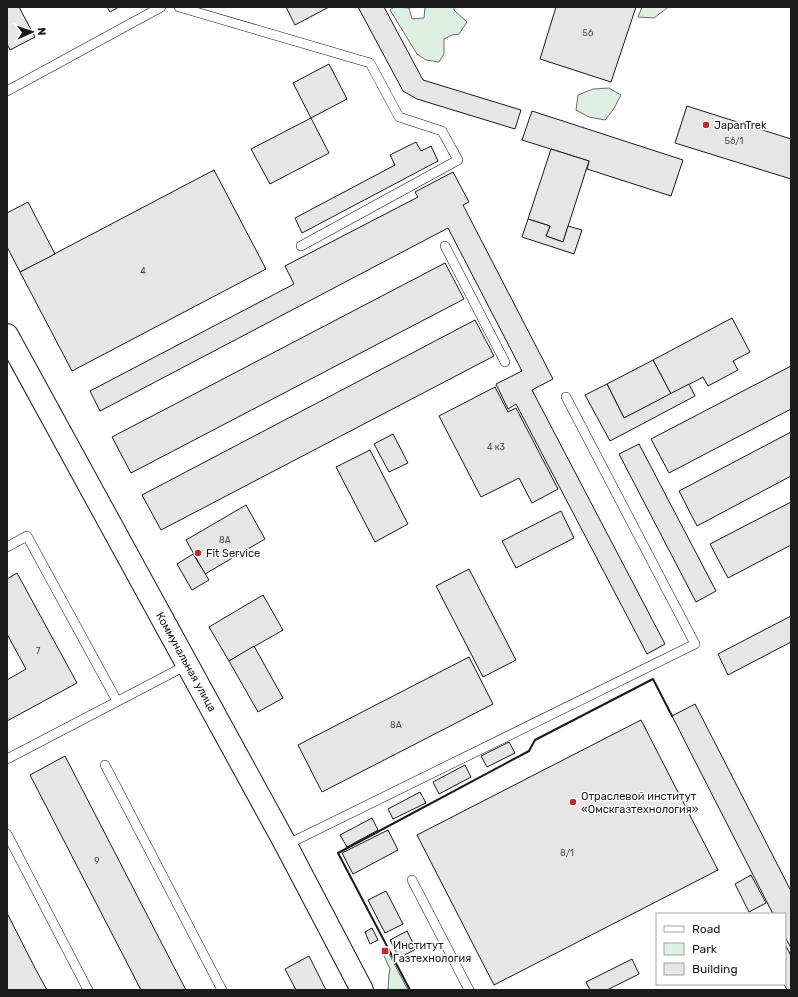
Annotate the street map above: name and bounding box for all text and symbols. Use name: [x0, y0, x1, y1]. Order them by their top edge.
north arrow: [12, 12, 52, 52]
text: N: [35, 27, 48, 36]
house number: 56: [583, 28, 594, 38]
place label: JapanTrek: [714, 119, 767, 132]
marker: JapanTrek: [701, 120, 711, 130]
house number: 56/1: [725, 136, 744, 146]
house number: 4: [140, 266, 146, 276]
house number: 4 к3: [487, 442, 505, 452]
house number: 8А: [219, 535, 231, 545]
place label: Fit Service: [206, 547, 260, 560]
marker: Fit Service: [193, 548, 203, 558]
street label: Коммунальная улица: [153, 610, 219, 714]
house number: 7: [36, 646, 41, 656]
house number: 8А: [390, 720, 402, 730]
place label: Отраслевой институт «Омскгазтехнология»: [581, 790, 699, 816]
marker: Отраслевой институт «Омскгазтехнология»: [568, 797, 578, 807]
house number: 8/1: [560, 848, 574, 858]
house number: 9: [94, 856, 100, 866]
legend: [656, 913, 786, 985]
text: Road: [692, 922, 720, 936]
place label: Институт Газтехнология: [393, 939, 471, 965]
text: Park: [692, 942, 718, 956]
marker: Институт Газтехнология: [380, 946, 390, 956]
text: Building: [692, 962, 738, 976]

